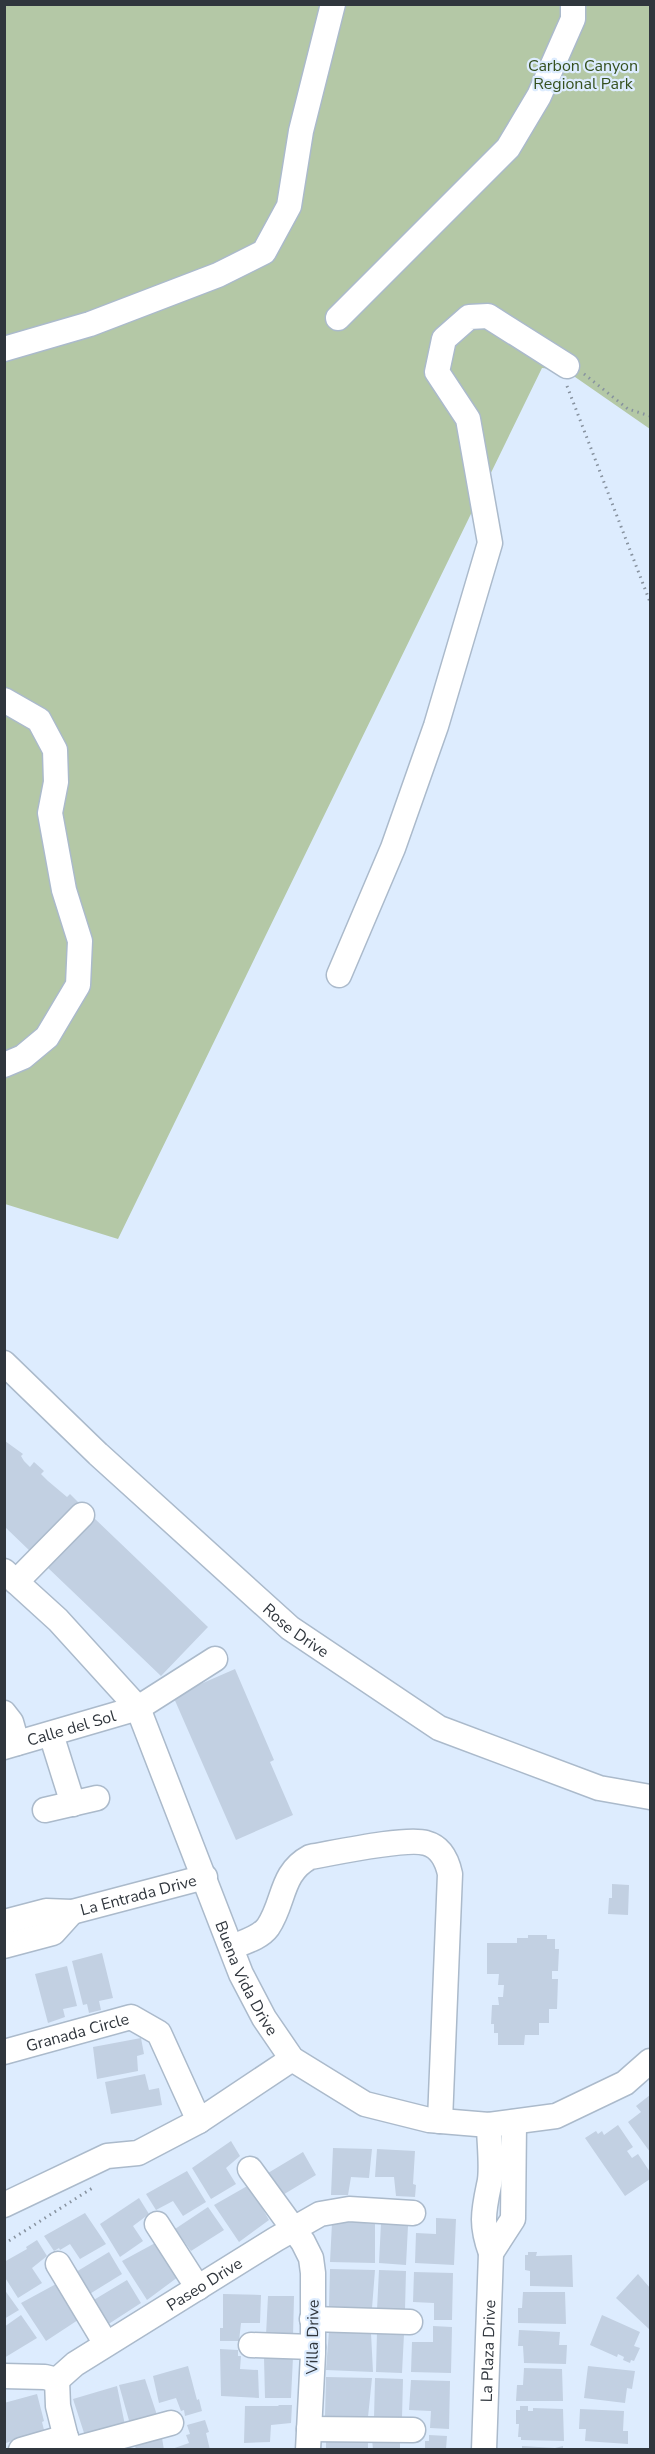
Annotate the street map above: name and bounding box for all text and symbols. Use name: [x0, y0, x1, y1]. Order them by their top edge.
park label: Carbon Canyon Regional Park: [528, 55, 638, 95]
street label: Rose Drive: [258, 1599, 333, 1663]
street label: Calle del Sol: [25, 1705, 119, 1752]
street label: La Entrada Drive: [78, 1870, 199, 1921]
street label: Buena Vida Drive: [209, 1918, 283, 2040]
street label: Granada Circle: [24, 2008, 132, 2057]
street label: Paseo Drive: [162, 2253, 247, 2317]
street label: Villa Drive: [301, 2299, 325, 2376]
street label: La Plaza Drive: [476, 2299, 501, 2403]

